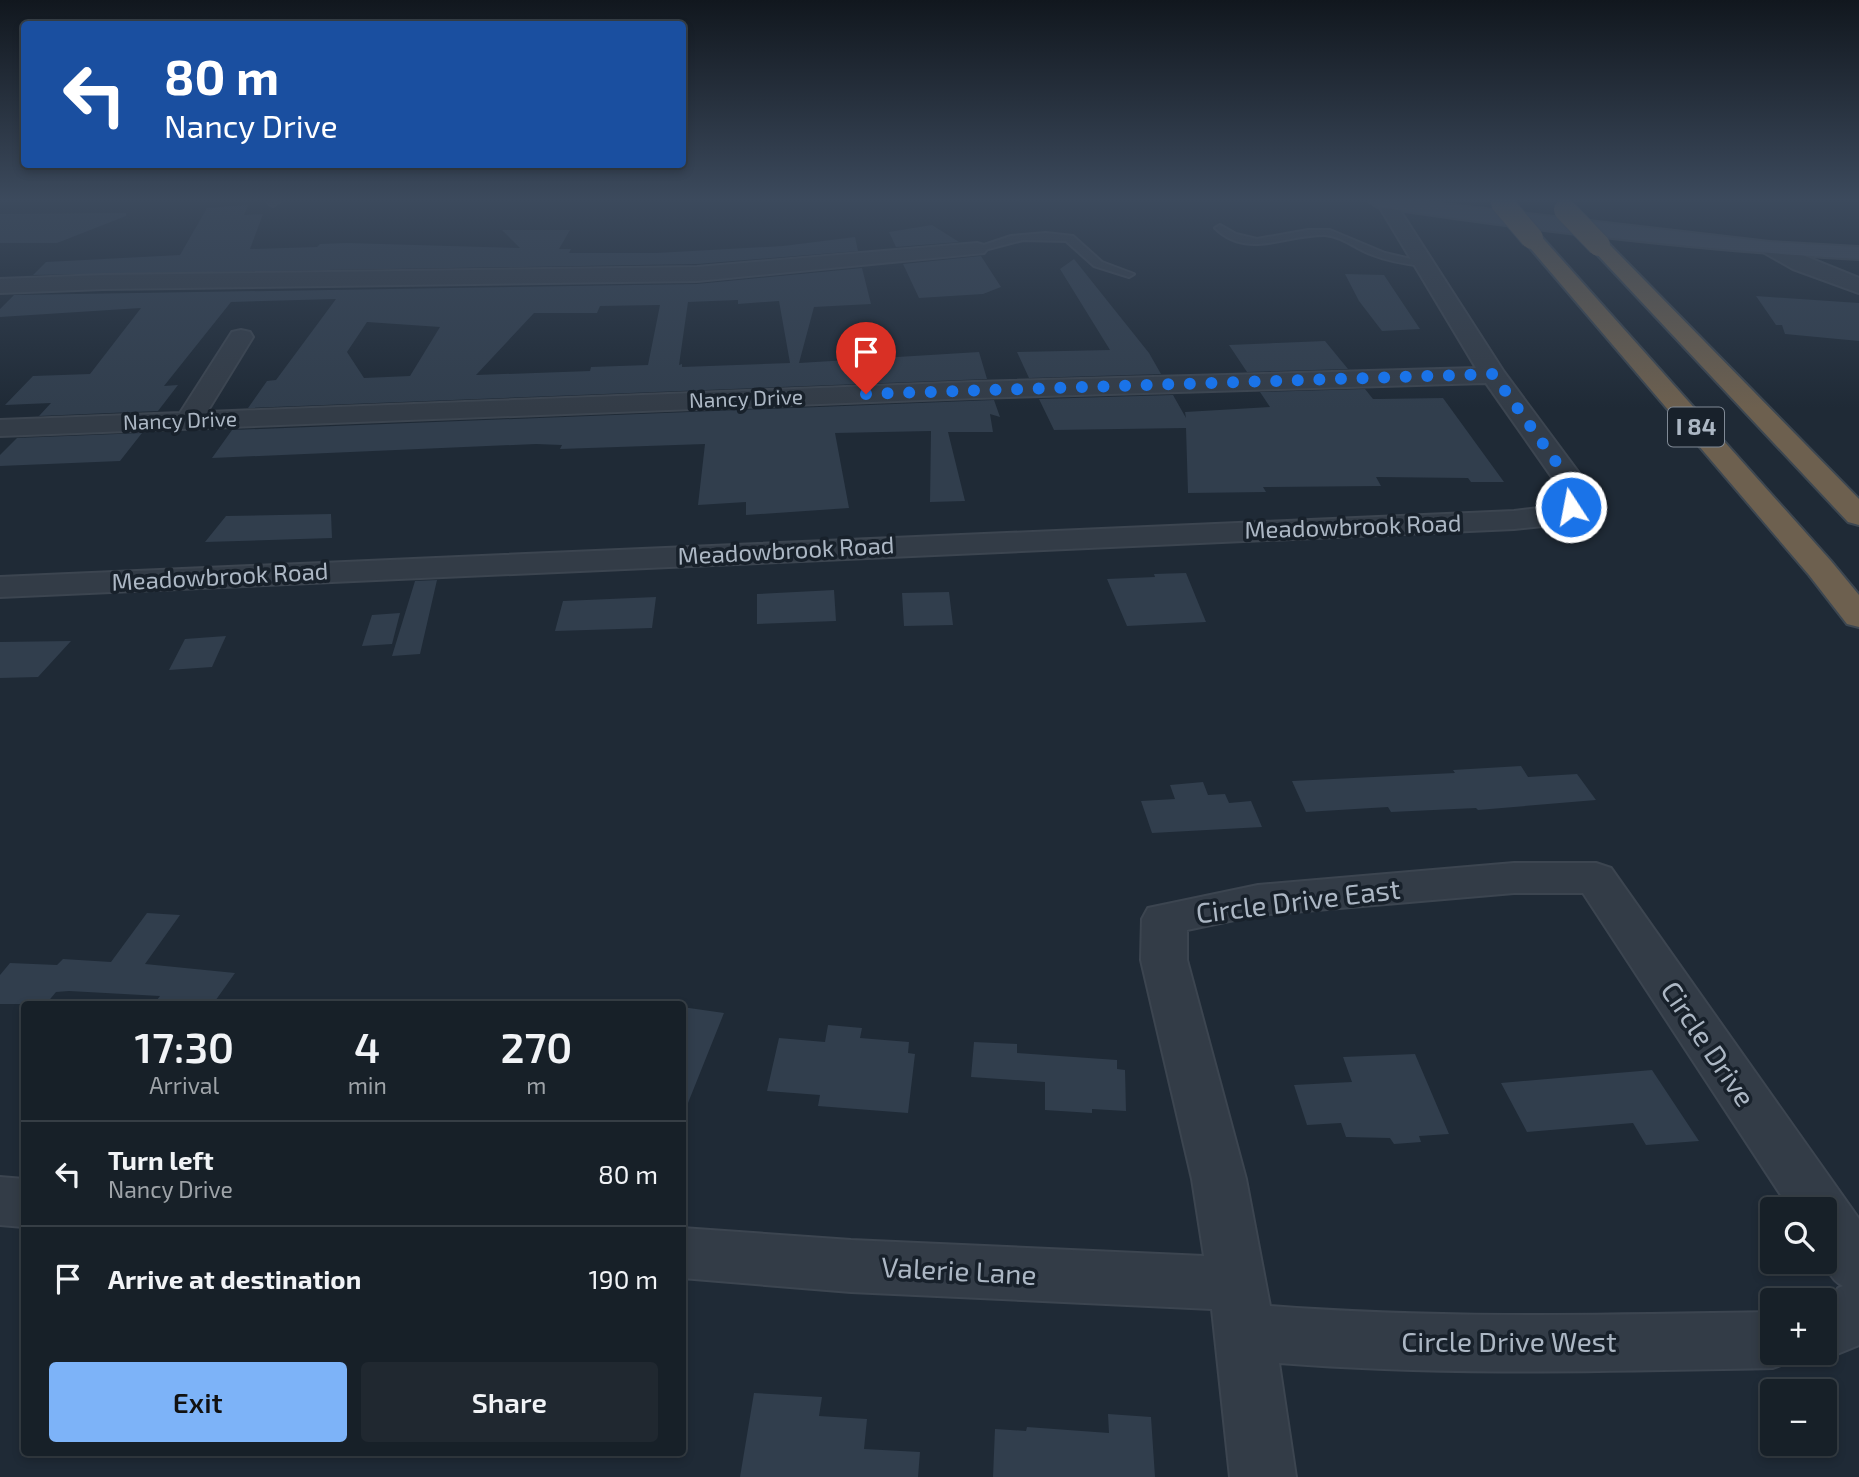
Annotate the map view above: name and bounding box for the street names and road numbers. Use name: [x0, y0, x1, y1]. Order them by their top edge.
street label: Nancy Drive: [689, 383, 803, 412]
street label: Nancy Drive: [123, 405, 237, 434]
road number: I 84: [1668, 408, 1724, 446]
street label: Meadowbrook Road: [1244, 507, 1462, 544]
street label: Meadowbrook Road: [677, 529, 895, 570]
street label: Meadowbrook Road: [111, 555, 329, 596]
street label: Circle Drive East: [1194, 871, 1402, 929]
street label: Circle Drive: [1655, 974, 1763, 1112]
street label: Valerie Lane: [881, 1249, 1038, 1291]
street label: Circle Drive West: [1401, 1324, 1617, 1358]

